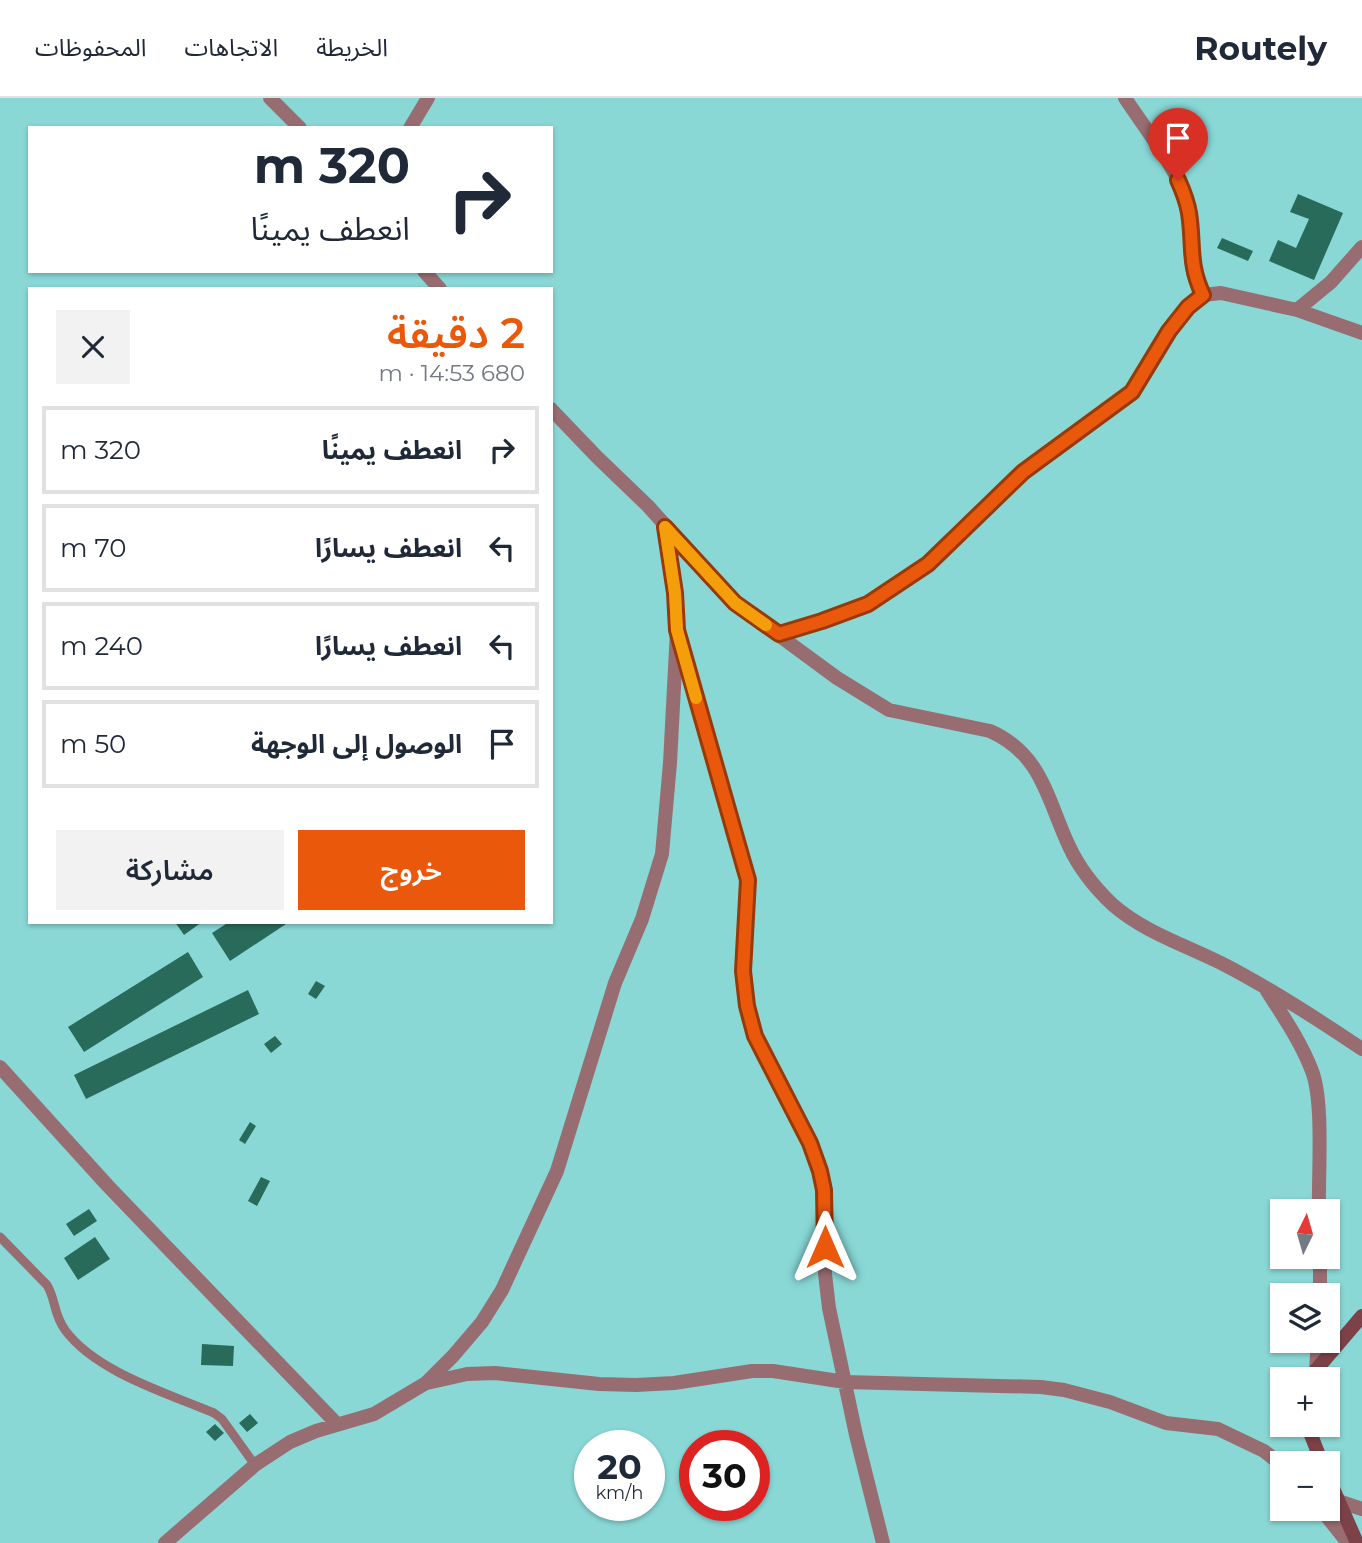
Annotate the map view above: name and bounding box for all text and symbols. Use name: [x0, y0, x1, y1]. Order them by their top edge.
text: Routely: [1194, 28, 1327, 68]
text: المحفوظات: [35, 33, 146, 62]
text: الاتجاهات: [184, 33, 278, 62]
text: الخريطة: [316, 33, 388, 62]
pin: [1148, 108, 1208, 180]
icon: arrive: [1159, 119, 1197, 157]
text: 320 m: [254, 136, 410, 195]
icon: right: [434, 154, 525, 245]
text: انعطف يمينًا: [251, 209, 410, 248]
text: 2 دقيقة: [387, 307, 525, 359]
button: close: [56, 310, 130, 384]
text: 680 m · 14:53: [378, 359, 525, 387]
icon: right: [483, 431, 521, 469]
text: 320 m: [60, 434, 141, 466]
text: انعطف يمينًا: [322, 434, 462, 466]
icon: left: [483, 529, 521, 567]
text: 70 m: [60, 532, 126, 564]
text: انعطف يسارًا: [315, 532, 462, 564]
icon: left: [483, 627, 521, 665]
text: 240 m: [60, 630, 143, 662]
text: انعطف يسارًا: [315, 630, 462, 662]
icon: arrive: [483, 725, 521, 763]
text: 50 m: [60, 728, 126, 760]
text: الوصول إلى الوجهة: [251, 728, 462, 760]
button: مشاركة: [56, 830, 284, 910]
button: خروج: [298, 830, 525, 910]
north arrow: [1270, 1199, 1340, 1269]
map controls: [1270, 1199, 1340, 1521]
position arrow: [788, 1210, 862, 1284]
button: layers: [1270, 1283, 1340, 1353]
button: +: [1270, 1367, 1340, 1437]
speed limit sign: 30: [679, 1430, 770, 1521]
text: 20: [597, 1445, 642, 1488]
button: −: [1270, 1451, 1340, 1521]
text: km/h: [595, 1482, 644, 1504]

